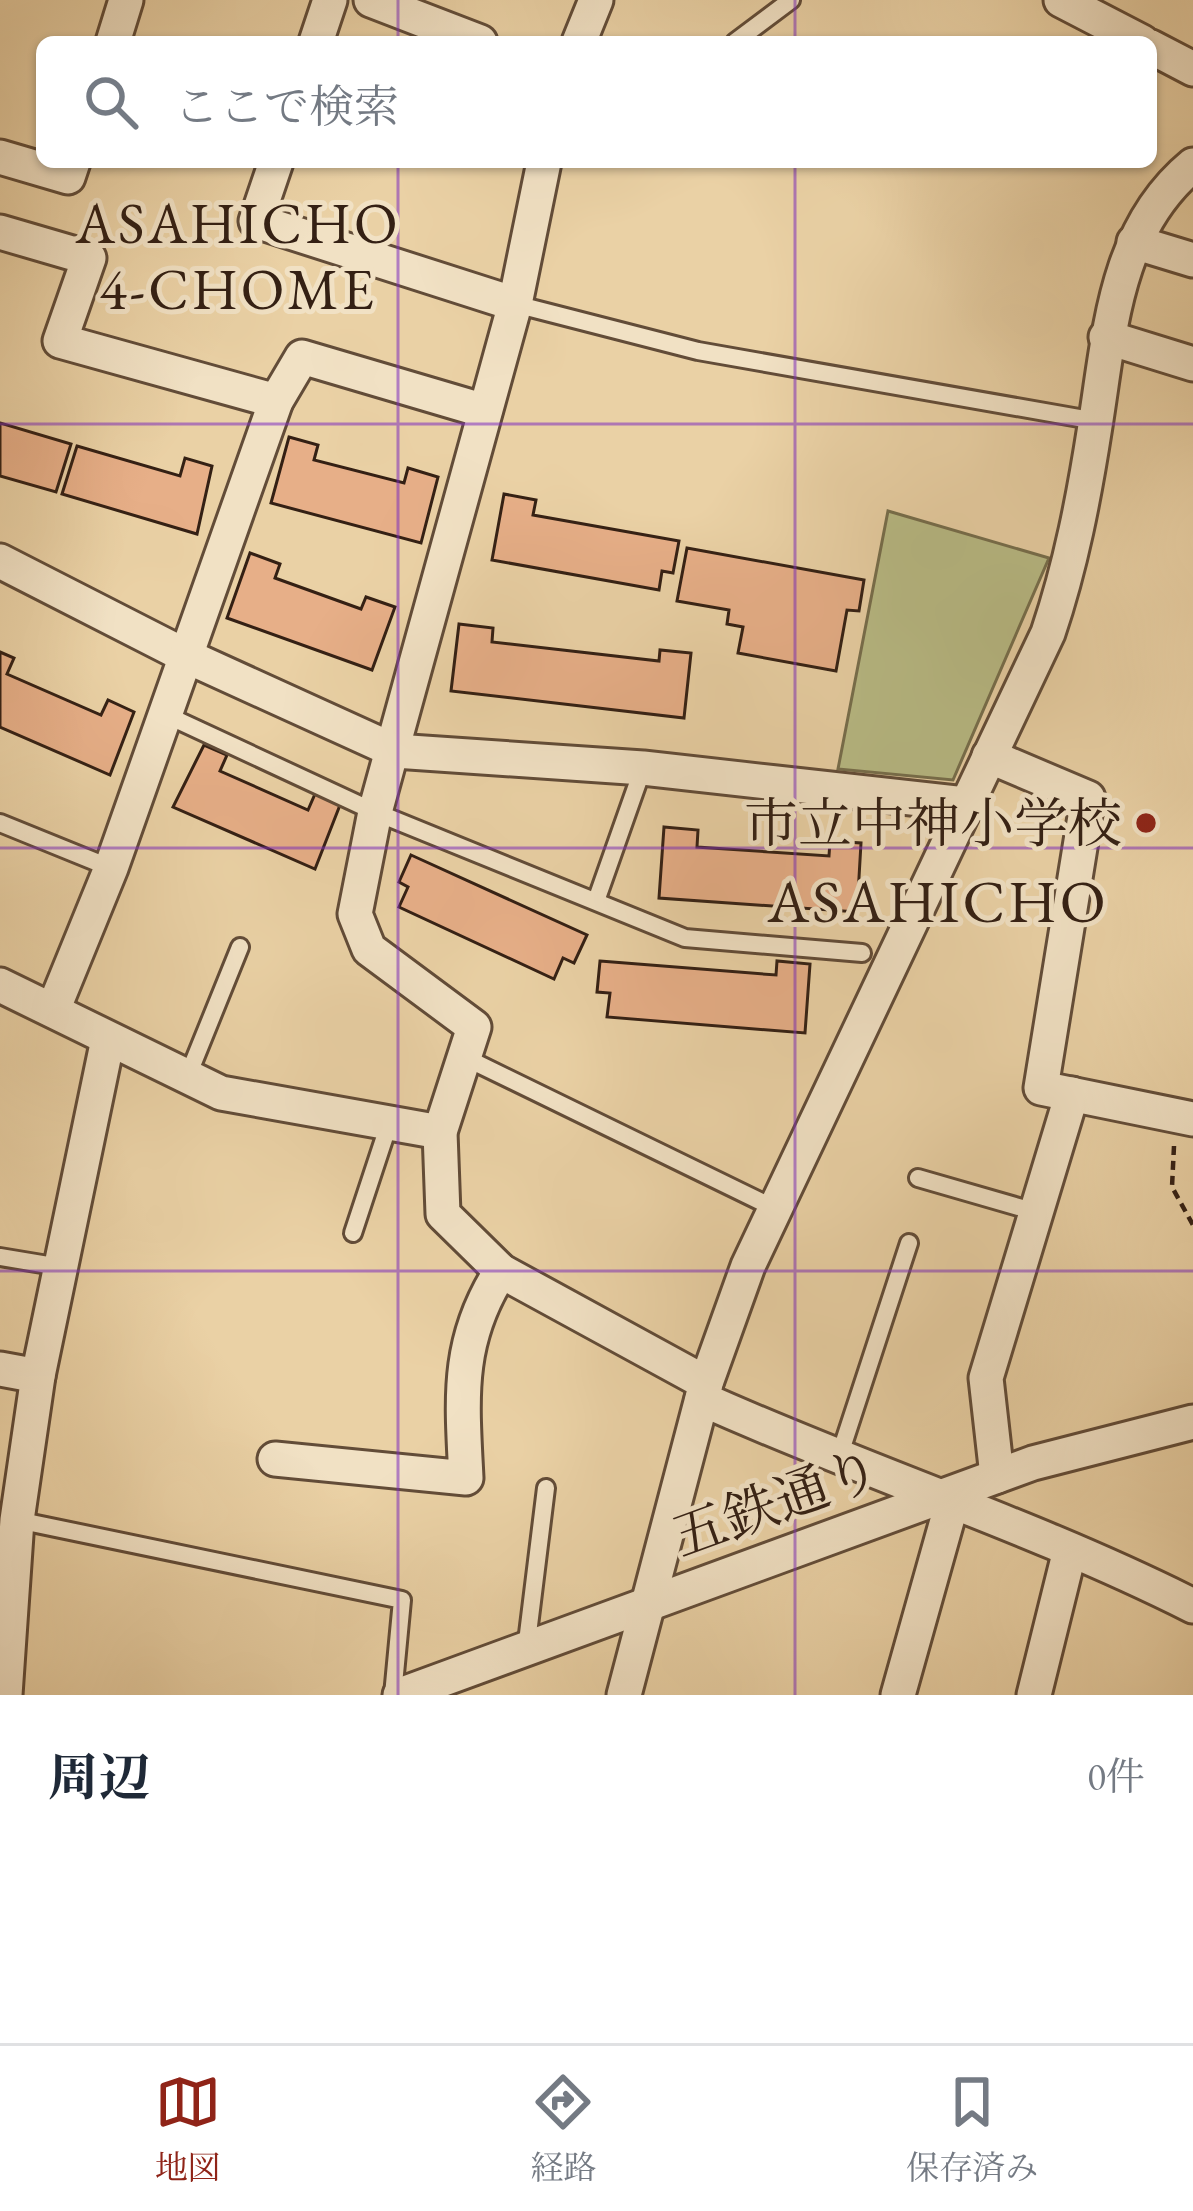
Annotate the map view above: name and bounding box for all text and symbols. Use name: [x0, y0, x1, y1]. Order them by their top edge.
search box: [36, 36, 1157, 168]
icon: search: [78, 69, 144, 135]
text: ここで検索: [174, 77, 399, 135]
district label: ASAHICHO 4-CHOME: [74, 186, 401, 326]
place label: 市立中神小学校: [744, 788, 1122, 858]
marker: 市立中神小学校: [1133, 810, 1159, 836]
district label: ASAHICHO: [767, 862, 1108, 940]
street label: 五鉄通り: [663, 1432, 889, 1572]
text: 周辺: [48, 1744, 150, 1810]
text: 0件: [1087, 1751, 1145, 1802]
tab: 地図: [155, 2069, 221, 2189]
tab: 経路: [530, 2069, 596, 2189]
tab: 保存済み: [906, 2069, 1038, 2189]

